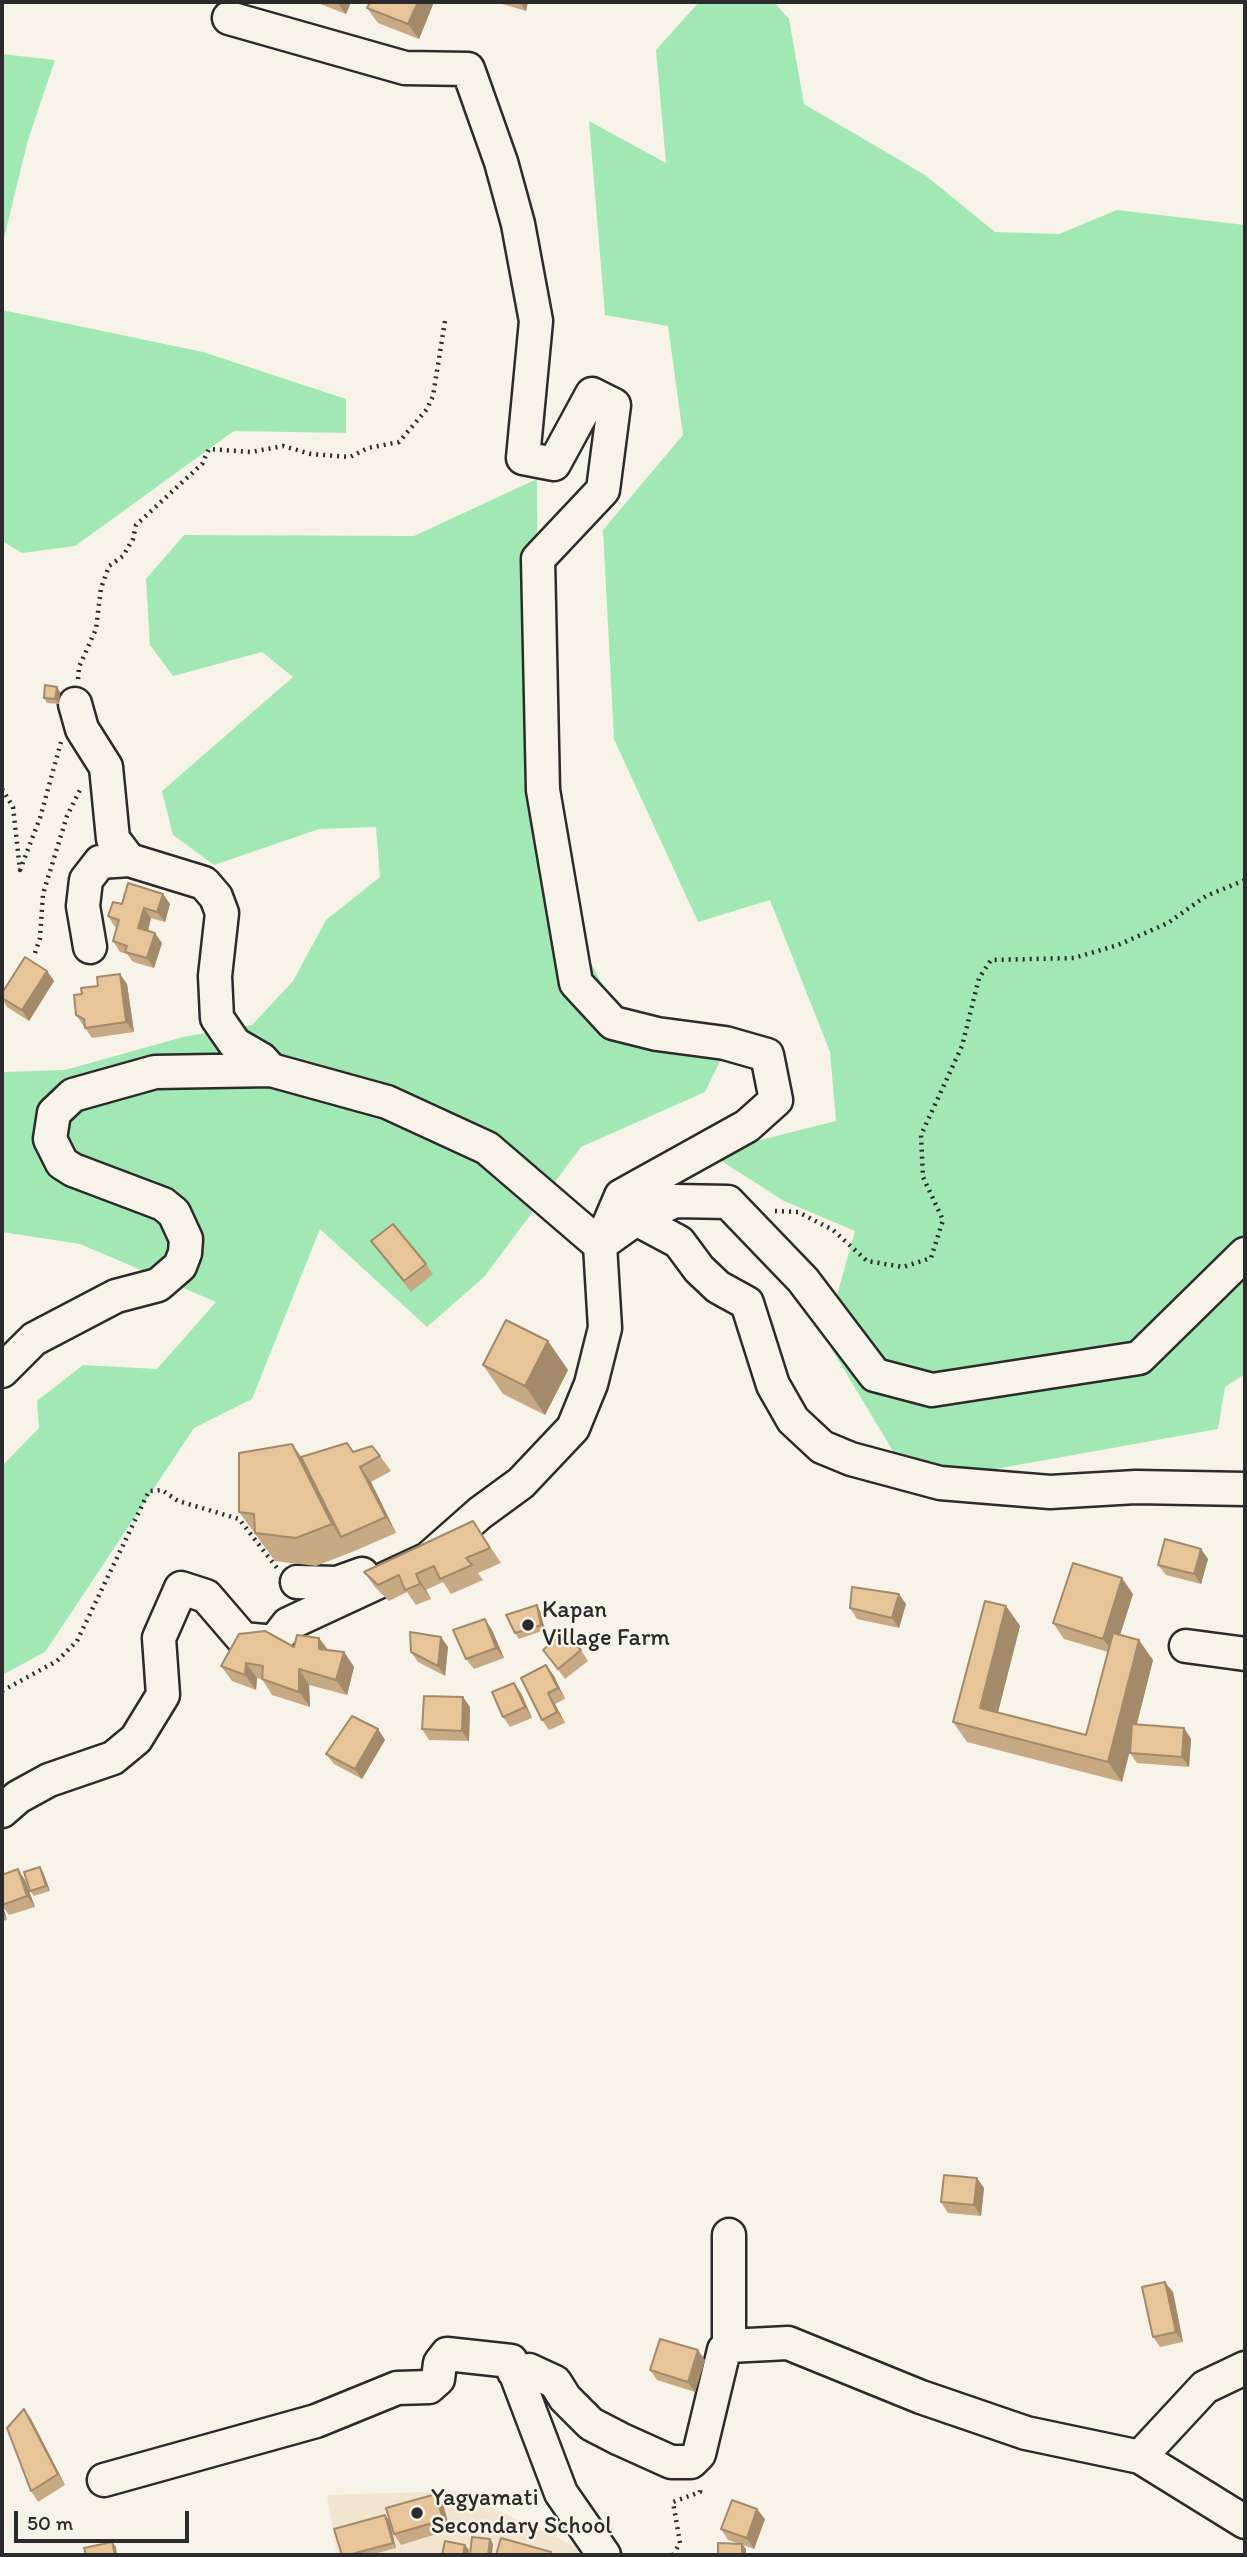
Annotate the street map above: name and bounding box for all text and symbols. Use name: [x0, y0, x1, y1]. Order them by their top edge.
place label: Kapan Village Farm: [542, 1597, 670, 1653]
marker: Kapan Village Farm: [520, 1617, 536, 1633]
place label: Yagyamati Secondary School: [431, 2485, 612, 2541]
scale bar: [18, 2498, 192, 2542]
marker: Yagyamati Secondary School: [409, 2505, 425, 2521]
text: 50 m: [27, 2510, 73, 2535]

